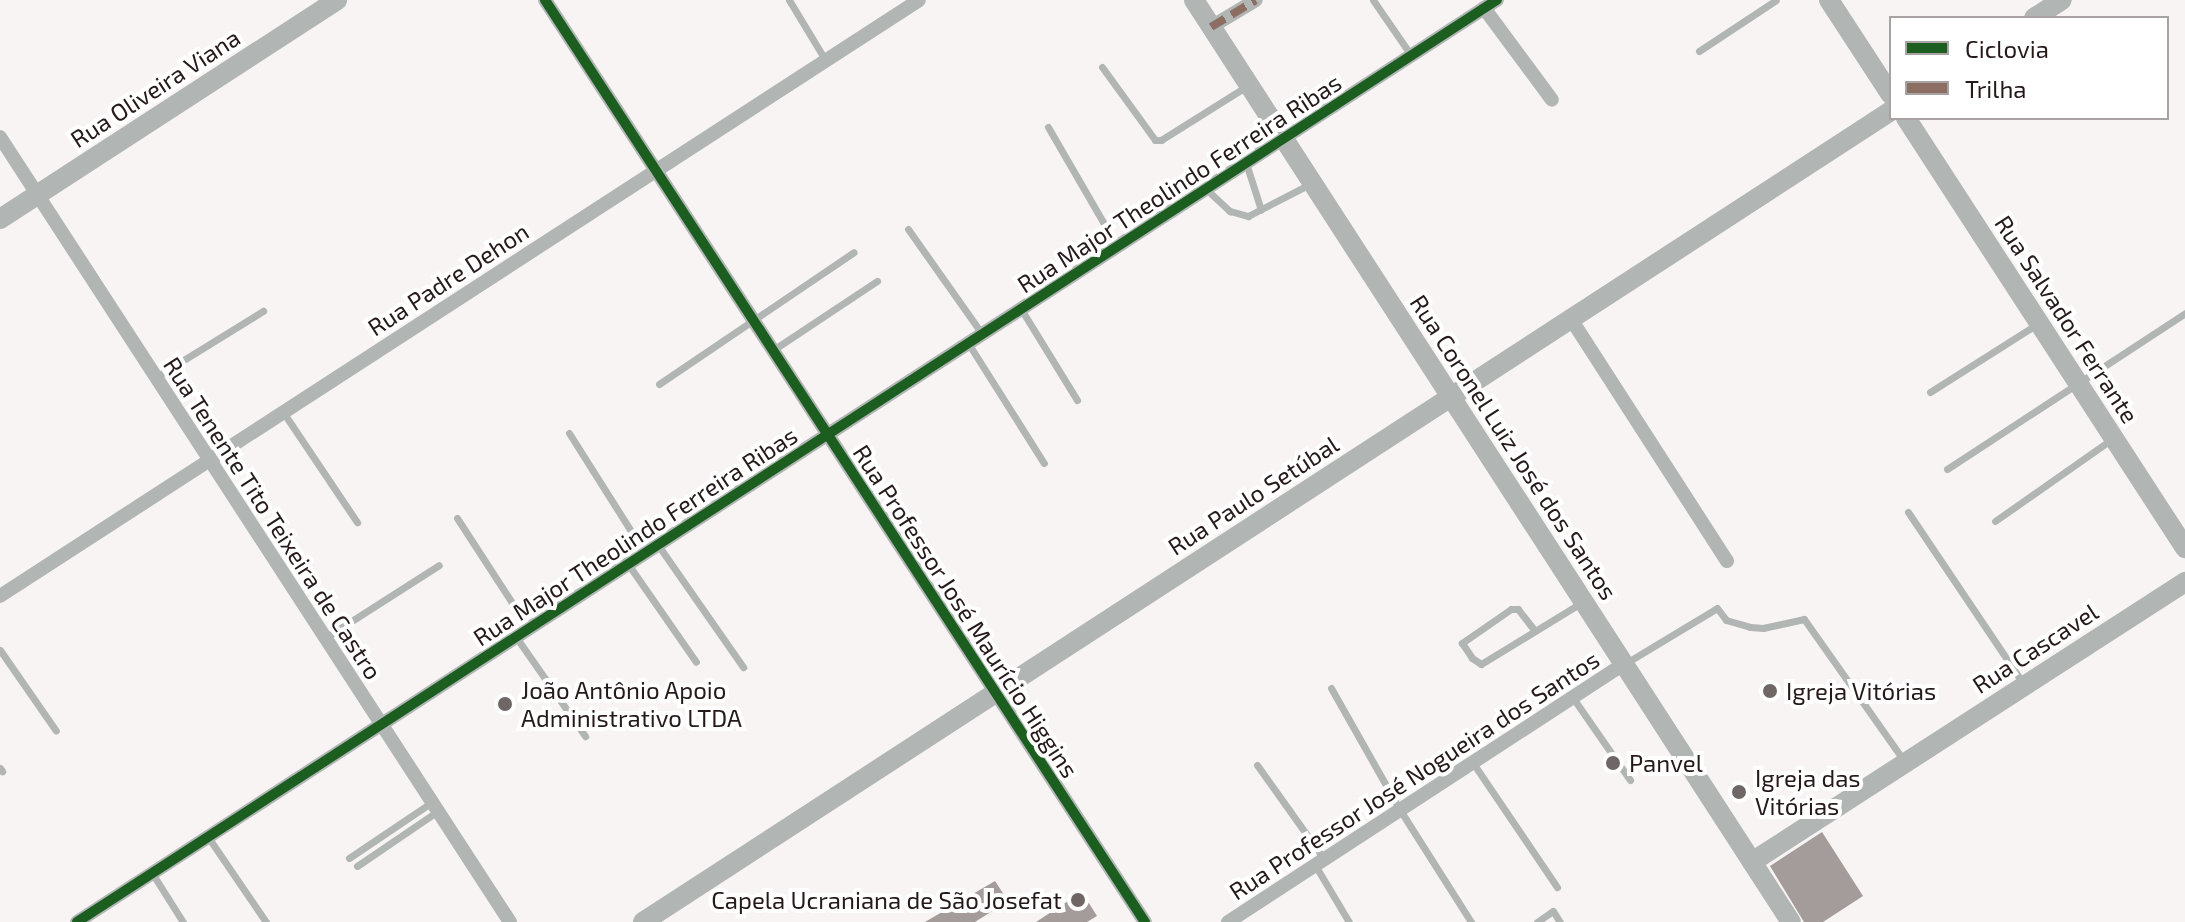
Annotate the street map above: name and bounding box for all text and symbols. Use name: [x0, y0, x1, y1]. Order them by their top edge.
legend: [1889, 16, 2169, 120]
street label: Rua Oliveira Viana: [65, 22, 245, 154]
text: Ciclovia: [1965, 34, 2049, 63]
street label: Rua Major Theolindo Ferreira Ribas: [1011, 67, 1347, 299]
text: Trilha: [1965, 74, 2027, 103]
street label: Rua Salvador Ferrante: [1989, 210, 2145, 428]
street label: Rua Padre Dehon: [362, 216, 534, 342]
street label: Rua Coronel Luiz José dos Santos: [1404, 289, 1624, 605]
street label: Rua Tenente Tito Teixeira de Castro: [157, 351, 389, 685]
street label: Rua Major Theolindo Ferreira Ribas: [467, 420, 803, 652]
street label: Rua Paulo Setúbal: [1162, 429, 1344, 561]
street label: Rua Professor José Maurício Higgins: [847, 439, 1085, 783]
street label: Rua Cascavel: [1967, 597, 2103, 699]
street label: Rua Professor José Nogueira dos Santos: [1223, 644, 1605, 906]
place label: João Antônio Apoio Administrativo LTDA: [521, 676, 742, 732]
place label: Igreja Vitórias: [1786, 677, 1937, 705]
marker: Igreja Vitórias: [1761, 682, 1779, 700]
marker: João Antônio Apoio Administrativo LTDA: [496, 695, 514, 713]
place label: Panvel: [1629, 749, 1703, 777]
marker: Panvel: [1604, 754, 1622, 772]
place label: Igreja das Vitórias: [1755, 764, 1861, 820]
marker: Igreja das Vitórias: [1730, 783, 1748, 801]
place label: Capela Ucraniana de São Josefat: [711, 886, 1062, 914]
marker: Capela Ucraniana de São Josefat: [1069, 891, 1087, 909]

